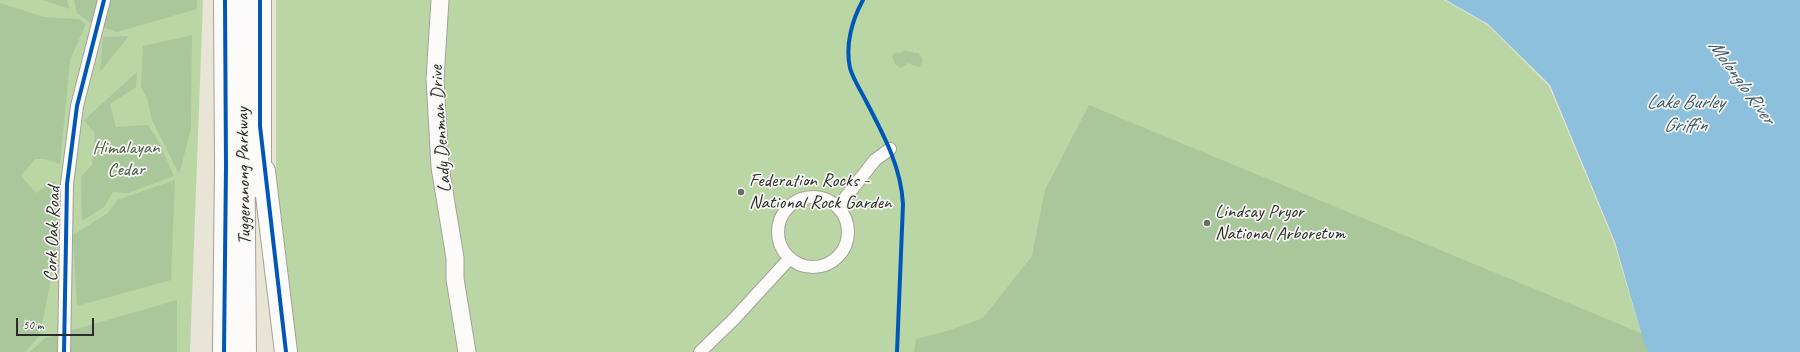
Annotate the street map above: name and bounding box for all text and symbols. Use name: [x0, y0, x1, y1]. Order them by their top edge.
water label: Molonglo River: [1702, 35, 1780, 129]
street label: Lady Denman Drive: [425, 65, 457, 193]
water label: Lake Burley Griffin: [1646, 91, 1724, 138]
street label: Tuggeranong Parkway: [231, 107, 257, 245]
park label: Himalayan Cedar: [92, 137, 160, 181]
place label: Federation Rocks - National Rock Garden: [749, 170, 891, 214]
street label: Cork Oak Road: [40, 186, 66, 282]
marker: Federation Rocks - National Rock Garden: [736, 187, 746, 197]
place label: Lindsay Pryor National Arboretum: [1215, 201, 1345, 245]
marker: Lindsay Pryor National Arboretum: [1202, 218, 1212, 228]
scale bar: [18, 310, 96, 336]
text: 50 m: [23, 317, 43, 333]

